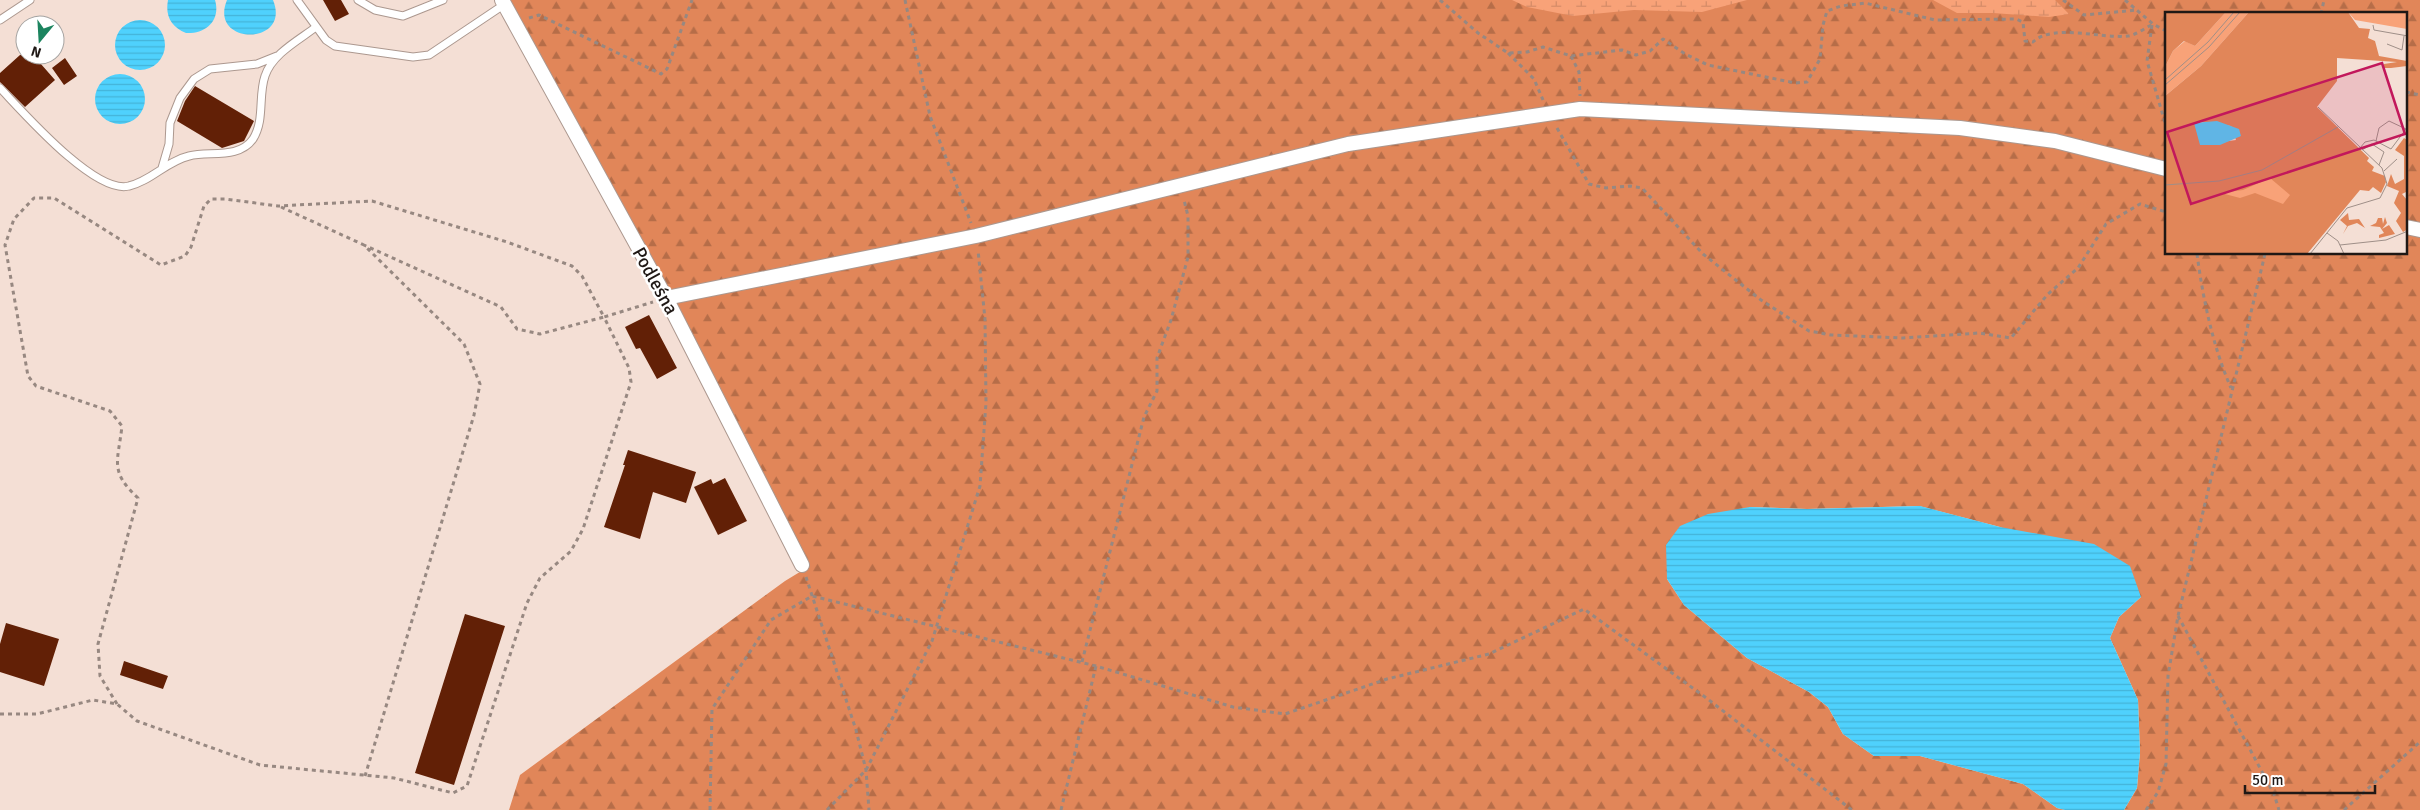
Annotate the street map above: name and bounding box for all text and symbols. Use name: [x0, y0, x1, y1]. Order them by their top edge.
inset map: [2165, 12, 2408, 255]
north arrow: [15, 15, 65, 65]
text: N: [29, 42, 43, 61]
street label: Podleśna: [627, 243, 683, 319]
scale bar: [2245, 762, 2375, 794]
text: 50 m: [2252, 771, 2283, 789]

